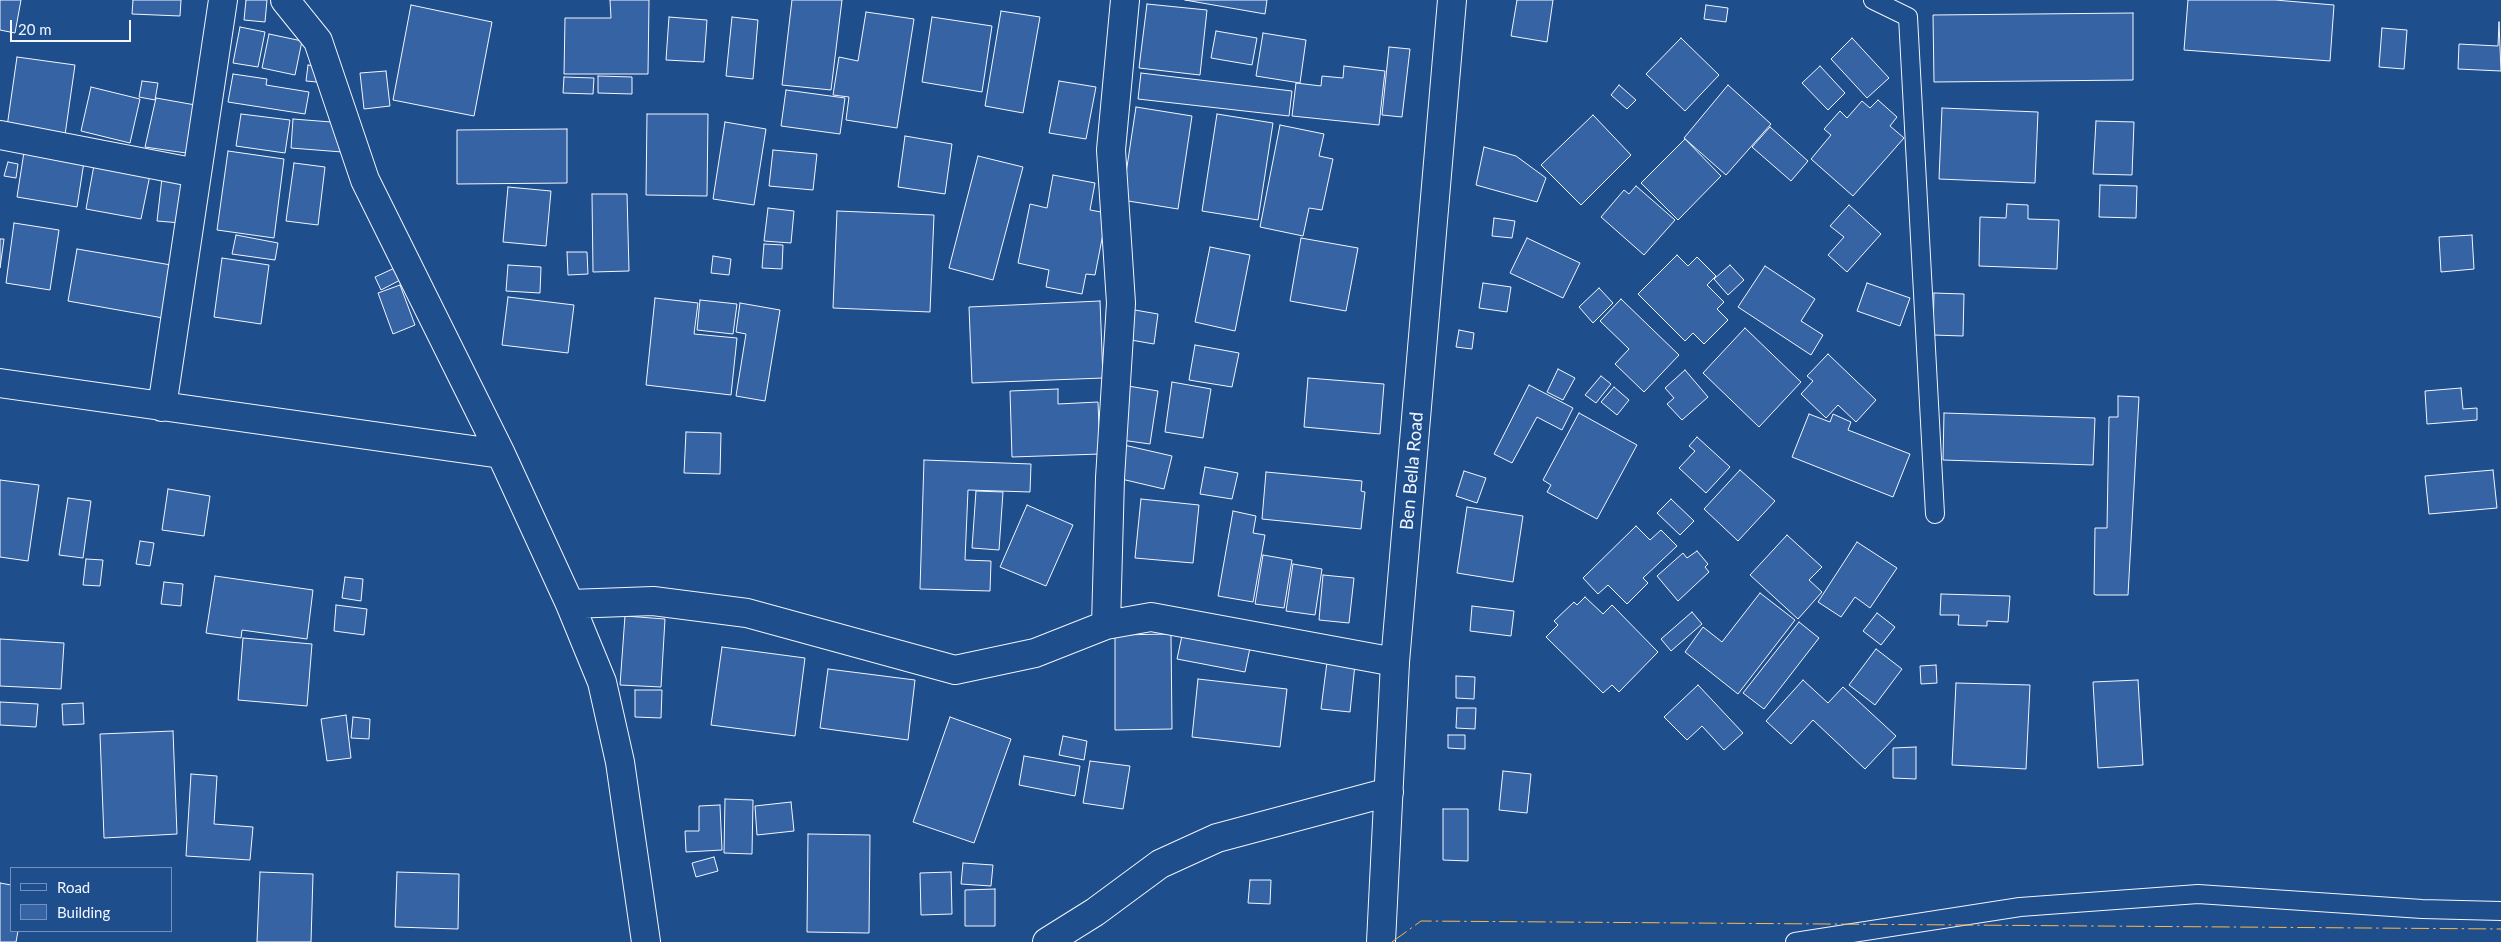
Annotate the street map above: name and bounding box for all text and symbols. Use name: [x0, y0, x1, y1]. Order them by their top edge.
scale bar: [12, 10, 134, 42]
text: 20 m: [18, 20, 52, 38]
street label: Ben Bella Road: [1396, 411, 1428, 531]
legend: [10, 867, 172, 932]
text: Road: [57, 878, 90, 896]
text: Building: [57, 903, 110, 921]

